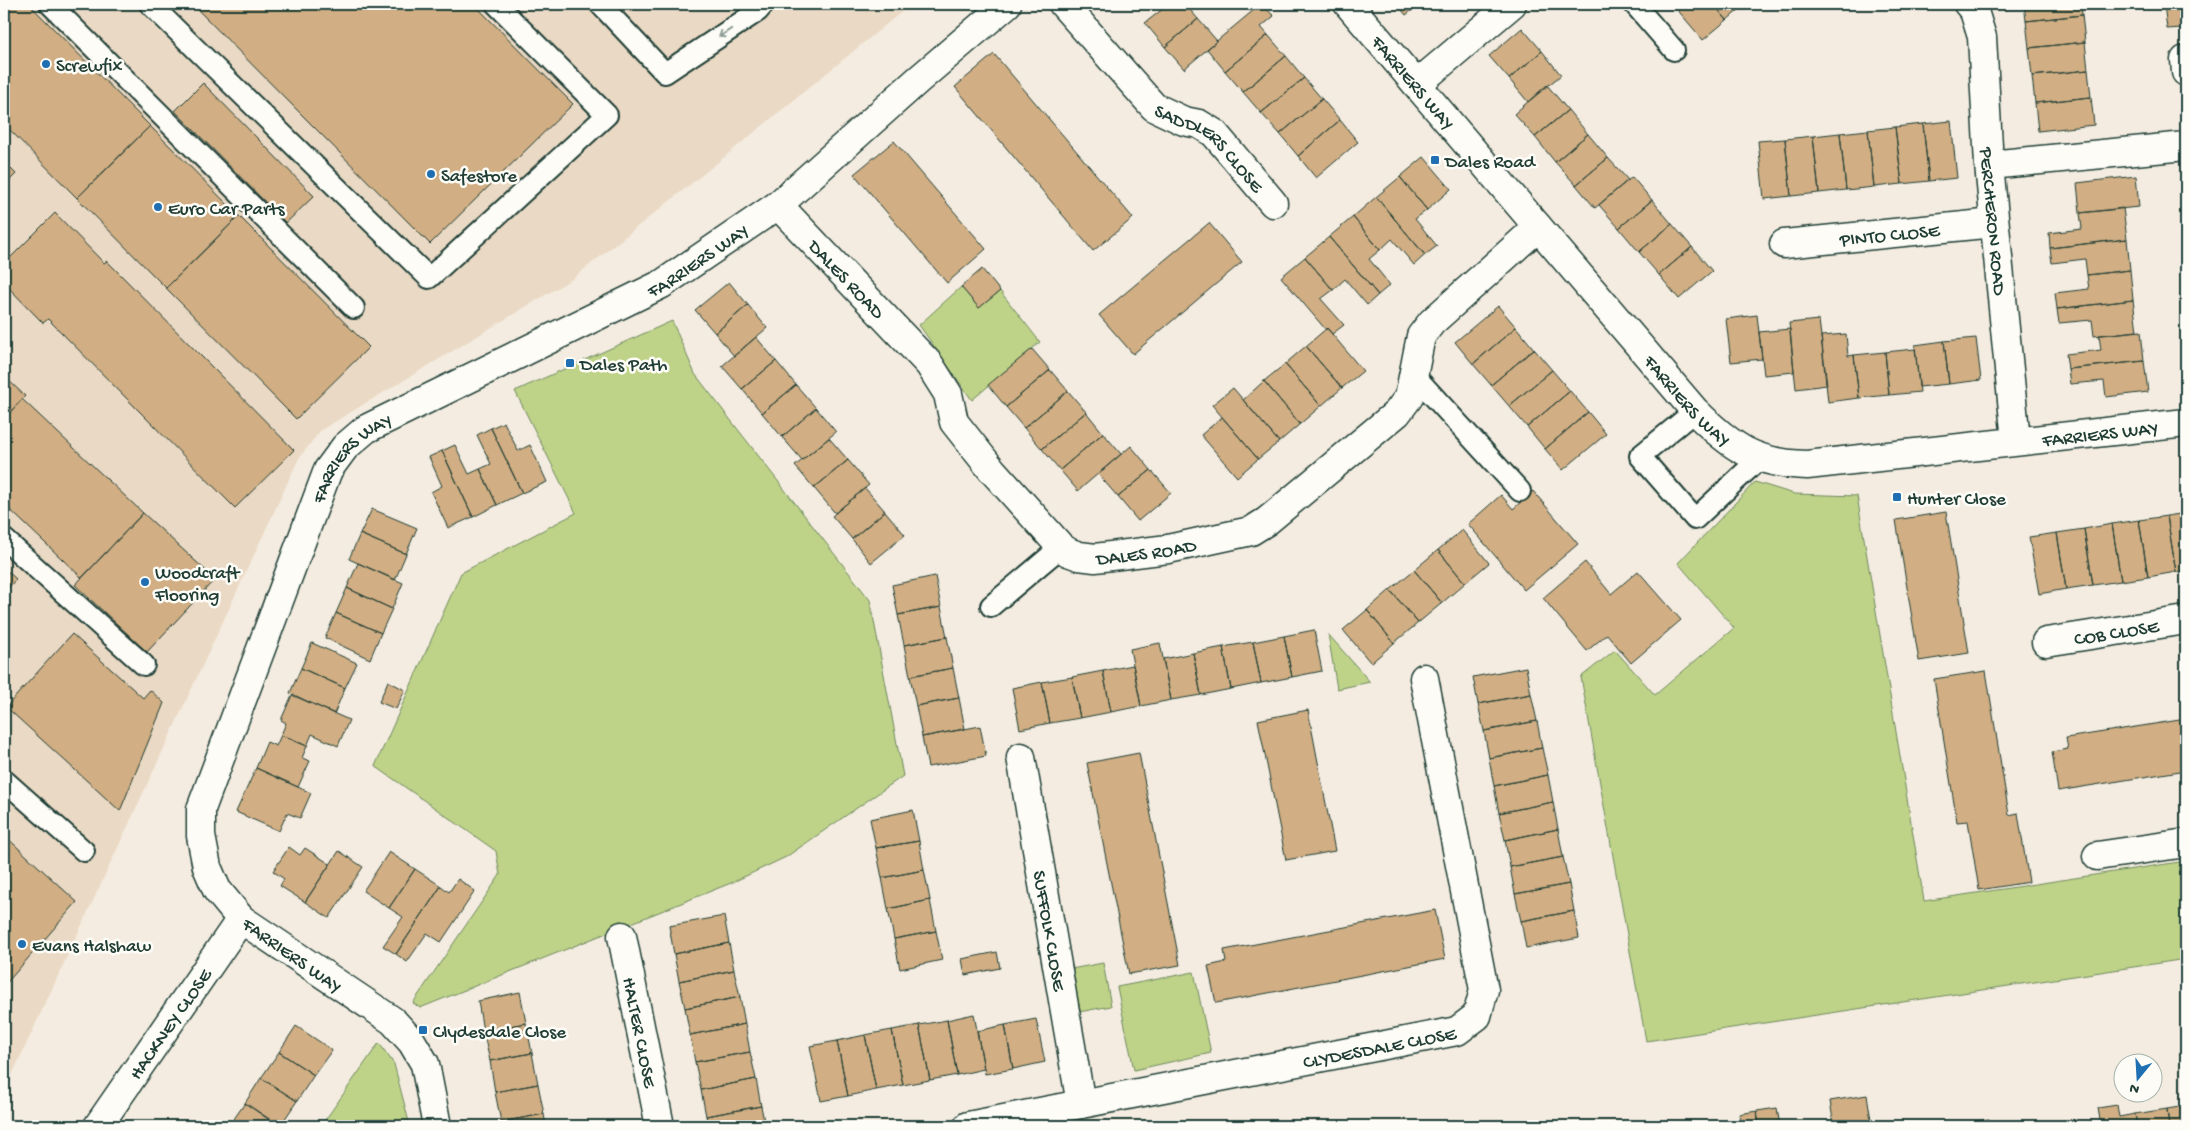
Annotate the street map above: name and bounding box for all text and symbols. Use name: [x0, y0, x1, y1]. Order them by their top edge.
one-way arrow: [718, 28, 732, 38]
street label: FARRIERS WAY: [1364, 31, 1458, 136]
place label: Screwfix: [56, 56, 122, 79]
marker: Screwfix: [40, 58, 52, 70]
street label: SADDLERS CLOSE: [1150, 101, 1268, 199]
street label: PERCHERON ROAD: [1973, 146, 2010, 297]
place label: Dales Road: [1443, 152, 1537, 175]
marker: Dales Road: [1429, 154, 1441, 166]
place label: Safestore: [441, 166, 517, 189]
marker: Safestore: [425, 168, 437, 180]
place label: Euro Car Parts: [168, 199, 285, 222]
marker: Euro Car Parts: [152, 201, 164, 213]
street label: FARRIERS WAY: [644, 220, 754, 305]
street label: PINTO CLOSE: [1838, 220, 1942, 253]
street label: DALES ROAD: [801, 235, 888, 326]
street label: FARRIERS WAY: [1637, 351, 1734, 453]
place label: Dales Path: [578, 355, 667, 378]
marker: Dales Path: [564, 357, 576, 369]
street label: FARRIERS WAY: [308, 410, 397, 508]
street label: FARRIERS WAY: [2040, 418, 2160, 454]
place label: Hunter Close: [1907, 489, 2006, 512]
marker: Hunter Close: [1891, 491, 1903, 503]
street label: DALES ROAD: [1093, 535, 1200, 573]
place label: Woodcraft Flooring: [154, 563, 242, 608]
marker: Woodcraft Flooring: [139, 576, 151, 588]
street label: COB CLOSE: [2073, 616, 2162, 652]
street label: SUFFOLK CLOSE: [1026, 869, 1069, 994]
street label: FARRIERS WAY: [236, 913, 346, 1000]
place label: Evans Halshaw: [32, 936, 152, 959]
marker: Evans Halshaw: [16, 938, 28, 950]
street label: HACKNEY CLOSE: [126, 964, 219, 1085]
street label: HALTER CLOSE: [616, 976, 660, 1091]
place label: Clydesdale Close: [433, 1022, 566, 1045]
street label: CLYDESDALE CLOSE: [1301, 1023, 1460, 1076]
marker: Clydesdale Close: [417, 1024, 429, 1036]
north arrow: [2112, 1052, 2162, 1102]
text: N: [2128, 1078, 2142, 1097]

